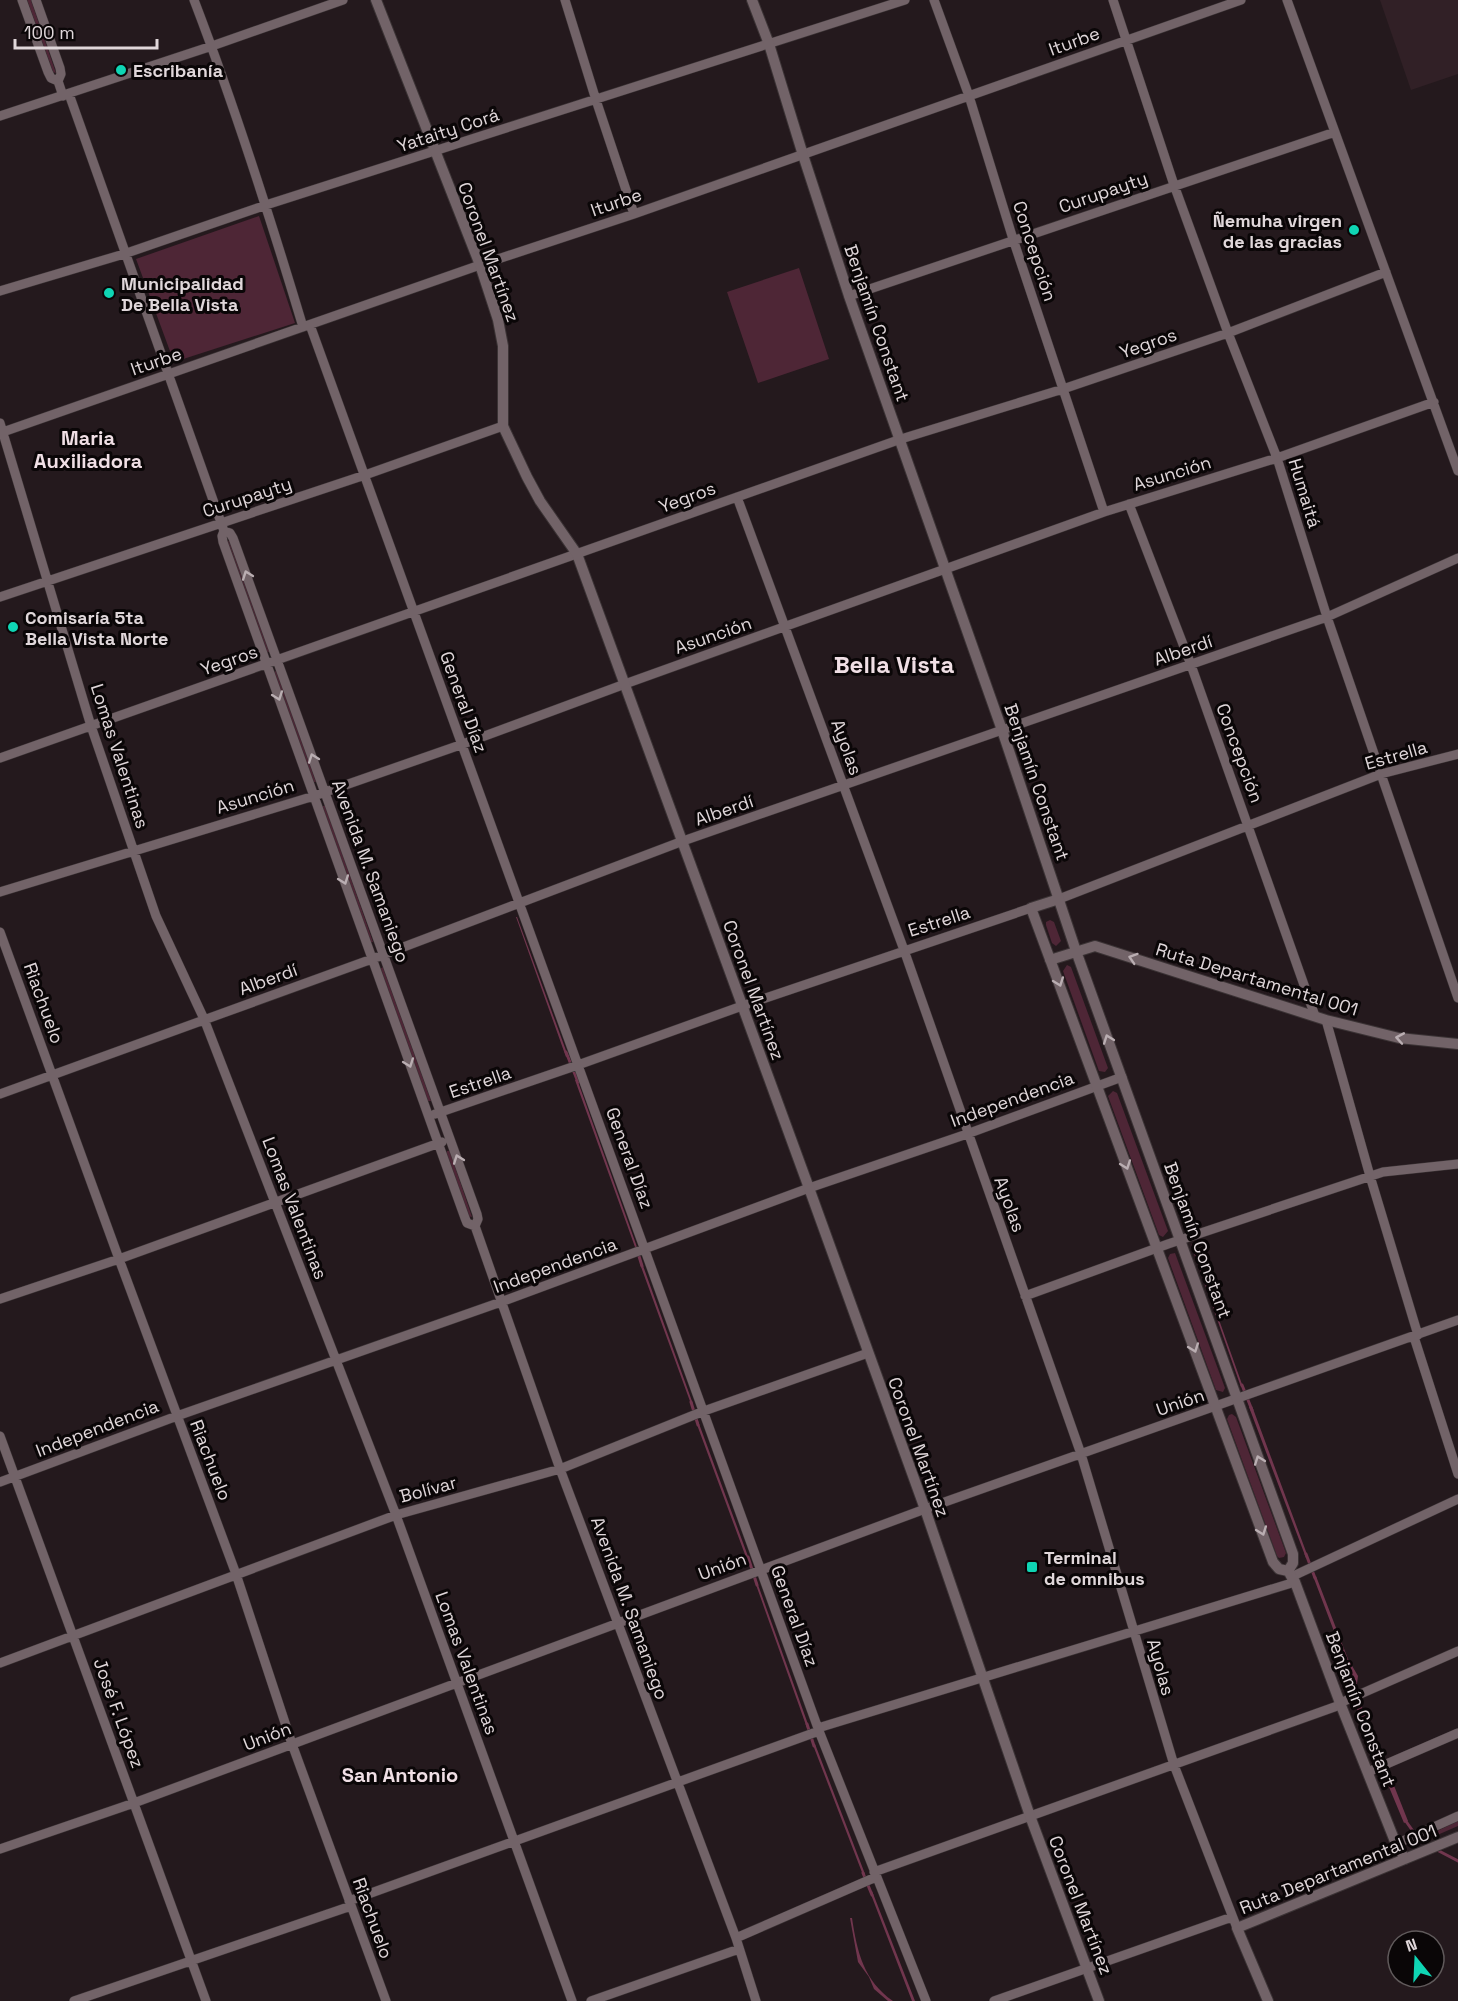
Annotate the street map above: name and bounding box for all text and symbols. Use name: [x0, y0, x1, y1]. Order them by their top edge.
scale bar: [15, 12, 158, 50]
text: 100 m: [24, 21, 75, 44]
street label: Iturbe: [1045, 21, 1103, 61]
place label: Escribanía: [133, 59, 224, 82]
marker: Escribanía: [114, 63, 128, 77]
street label: Yataity Corá: [394, 103, 502, 157]
street label: Curupayty: [1056, 166, 1150, 218]
street label: Coronel Martínez: [453, 179, 525, 325]
street label: Iturbe: [587, 183, 645, 221]
street label: Concepción: [1008, 198, 1062, 304]
place label: Ñemuha virgen de las gracias: [1213, 209, 1342, 253]
marker: Ñemuha virgen de las gracias: [1347, 223, 1361, 237]
street label: Benjamín Constant: [839, 241, 915, 405]
place label: Municipalidad De Bella Vista: [121, 272, 244, 316]
marker: Municipalidad De Bella Vista: [102, 286, 116, 300]
street label: Yegros: [1116, 323, 1180, 363]
street label: Iturbe: [127, 342, 185, 380]
district label: Maria Auxiliadora: [34, 425, 143, 474]
street label: Asunción: [1130, 450, 1214, 496]
street label: Humaitá: [1284, 455, 1326, 531]
street label: Curupayty: [200, 472, 294, 522]
street label: Yegros: [655, 476, 719, 518]
one-way arrow: [241, 570, 254, 581]
place label: Comisaría 5ta Bella Vista Norte: [25, 606, 169, 650]
street label: Asunción: [671, 611, 755, 659]
marker: Comisaría 5ta Bella Vista Norte: [6, 620, 20, 634]
street label: Alberdí: [1151, 629, 1216, 671]
street label: Yegros: [197, 640, 261, 680]
street label: General Díaz: [435, 648, 493, 756]
district label: Bella Vista: [834, 649, 954, 680]
street label: Lomas Valentinas: [86, 681, 154, 831]
one-way arrow: [270, 690, 283, 701]
street label: Benjamín Constant: [999, 700, 1075, 864]
street label: Concepción: [1211, 700, 1269, 806]
street label: Ayolas: [826, 716, 868, 778]
street label: Estrella: [1362, 735, 1430, 775]
one-way arrow: [308, 753, 320, 764]
street label: Asunción: [213, 773, 297, 819]
street label: Avenida M. Samaniego: [327, 776, 415, 966]
street label: Alberdí: [692, 789, 757, 831]
one-way arrow: [336, 874, 349, 884]
street label: Estrella: [905, 900, 973, 942]
street label: Coronel Martínez: [718, 917, 790, 1063]
street label: Ruta Departamental 001: [1153, 937, 1361, 1021]
one-way arrow: [1128, 952, 1139, 965]
street label: Alberdí: [236, 958, 301, 1000]
street label: Riachuelo: [19, 959, 69, 1047]
one-way arrow: [1051, 977, 1064, 987]
one-way arrow: [1395, 1032, 1405, 1044]
one-way arrow: [1102, 1034, 1115, 1045]
one-way arrow: [402, 1057, 415, 1068]
street label: Estrella: [446, 1061, 514, 1103]
street label: Independencia: [947, 1066, 1077, 1132]
street label: General Díaz: [601, 1104, 659, 1212]
street label: Lomas Valentinas: [257, 1134, 333, 1282]
one-way arrow: [452, 1154, 465, 1165]
one-way arrow: [1119, 1159, 1132, 1170]
street label: Benjamín Constant: [1159, 1159, 1237, 1321]
street label: Ayolas: [989, 1173, 1031, 1235]
street label: Independencia: [490, 1232, 620, 1298]
one-way arrow: [1187, 1342, 1200, 1353]
street label: Coronel Martínez: [883, 1374, 955, 1520]
street label: Unión: [1153, 1383, 1207, 1421]
street label: Independencia: [32, 1394, 162, 1462]
street label: Riachuelo: [185, 1416, 237, 1504]
one-way arrow: [1254, 1455, 1266, 1466]
street label: Bolívar: [397, 1470, 459, 1508]
street label: Avenida M. Samaniego: [586, 1513, 674, 1703]
one-way arrow: [1254, 1525, 1267, 1536]
place label: Terminal de omnibus: [1044, 1546, 1145, 1590]
street label: Unión: [695, 1547, 749, 1585]
marker: Terminal de omnibus: [1025, 1560, 1039, 1574]
street label: General Díaz: [766, 1562, 824, 1670]
street label: Lomas Valentinas: [430, 1588, 504, 1738]
street label: Benjamín Constant: [1321, 1628, 1401, 1790]
street label: Ayolas: [1142, 1636, 1180, 1698]
street label: José F. López: [88, 1655, 150, 1771]
street label: Unión: [240, 1716, 294, 1756]
district label: San Antonio: [342, 1762, 458, 1788]
street label: Ruta Departamental 001: [1236, 1819, 1440, 1919]
street label: Coronel Martínez: [1044, 1832, 1118, 1978]
street label: Riachuelo: [348, 1874, 398, 1962]
north arrow: [1386, 1929, 1446, 1989]
text: N: [1403, 1934, 1420, 1957]

